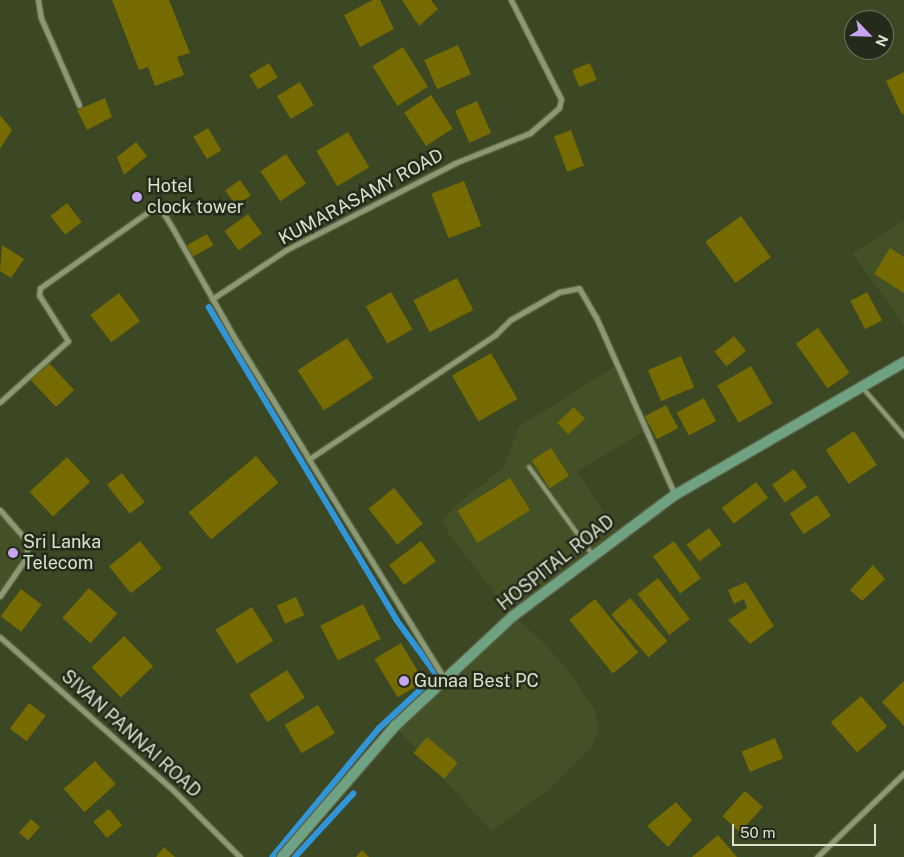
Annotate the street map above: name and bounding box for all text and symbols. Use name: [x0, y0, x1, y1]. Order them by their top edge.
north arrow: [844, 10, 894, 60]
text: N: [872, 32, 891, 49]
street label: KUMARASAMY ROAD: [275, 144, 447, 250]
place label: Hotel clock tower: [147, 176, 244, 218]
marker: Hotel clock tower: [131, 191, 143, 203]
street label: HOSPITAL ROAD: [493, 511, 619, 615]
place label: Sri Lanka Telecom: [23, 532, 101, 574]
marker: Sri Lanka Telecom: [7, 547, 19, 559]
street label: SIVAN PANNAI ROAD: [57, 666, 205, 802]
place label: Gunaa Best PC: [414, 670, 539, 692]
marker: Gunaa Best PC: [398, 675, 410, 687]
scale bar: [734, 814, 878, 846]
text: 50 m: [740, 824, 775, 841]

